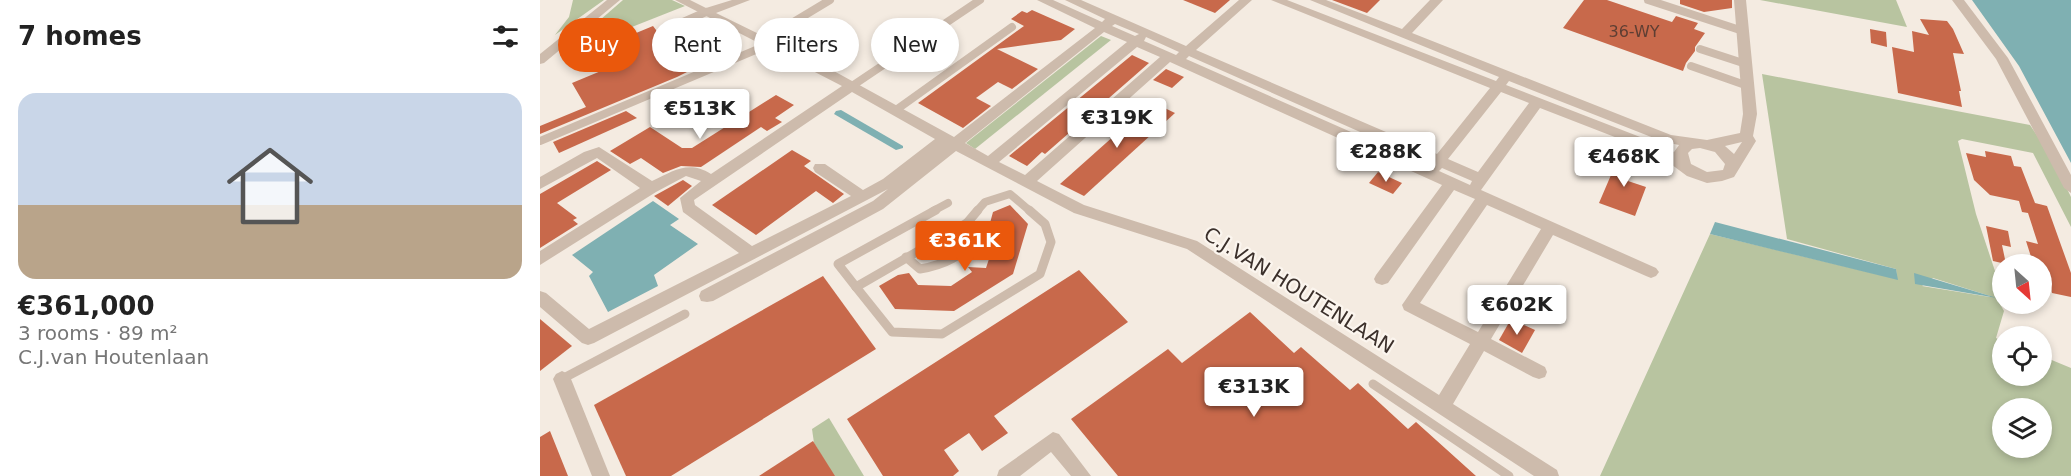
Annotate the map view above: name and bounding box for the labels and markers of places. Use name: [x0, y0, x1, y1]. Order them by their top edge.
pin: €513K: [658, 89, 742, 140]
pin: €319K: [1075, 98, 1159, 149]
pin: €288K: [1344, 132, 1428, 183]
pin: €468K: [1582, 137, 1666, 188]
pin: €361K: [923, 221, 1007, 272]
pin: €602K: [1475, 285, 1559, 336]
pin: €313K: [1212, 367, 1296, 418]

